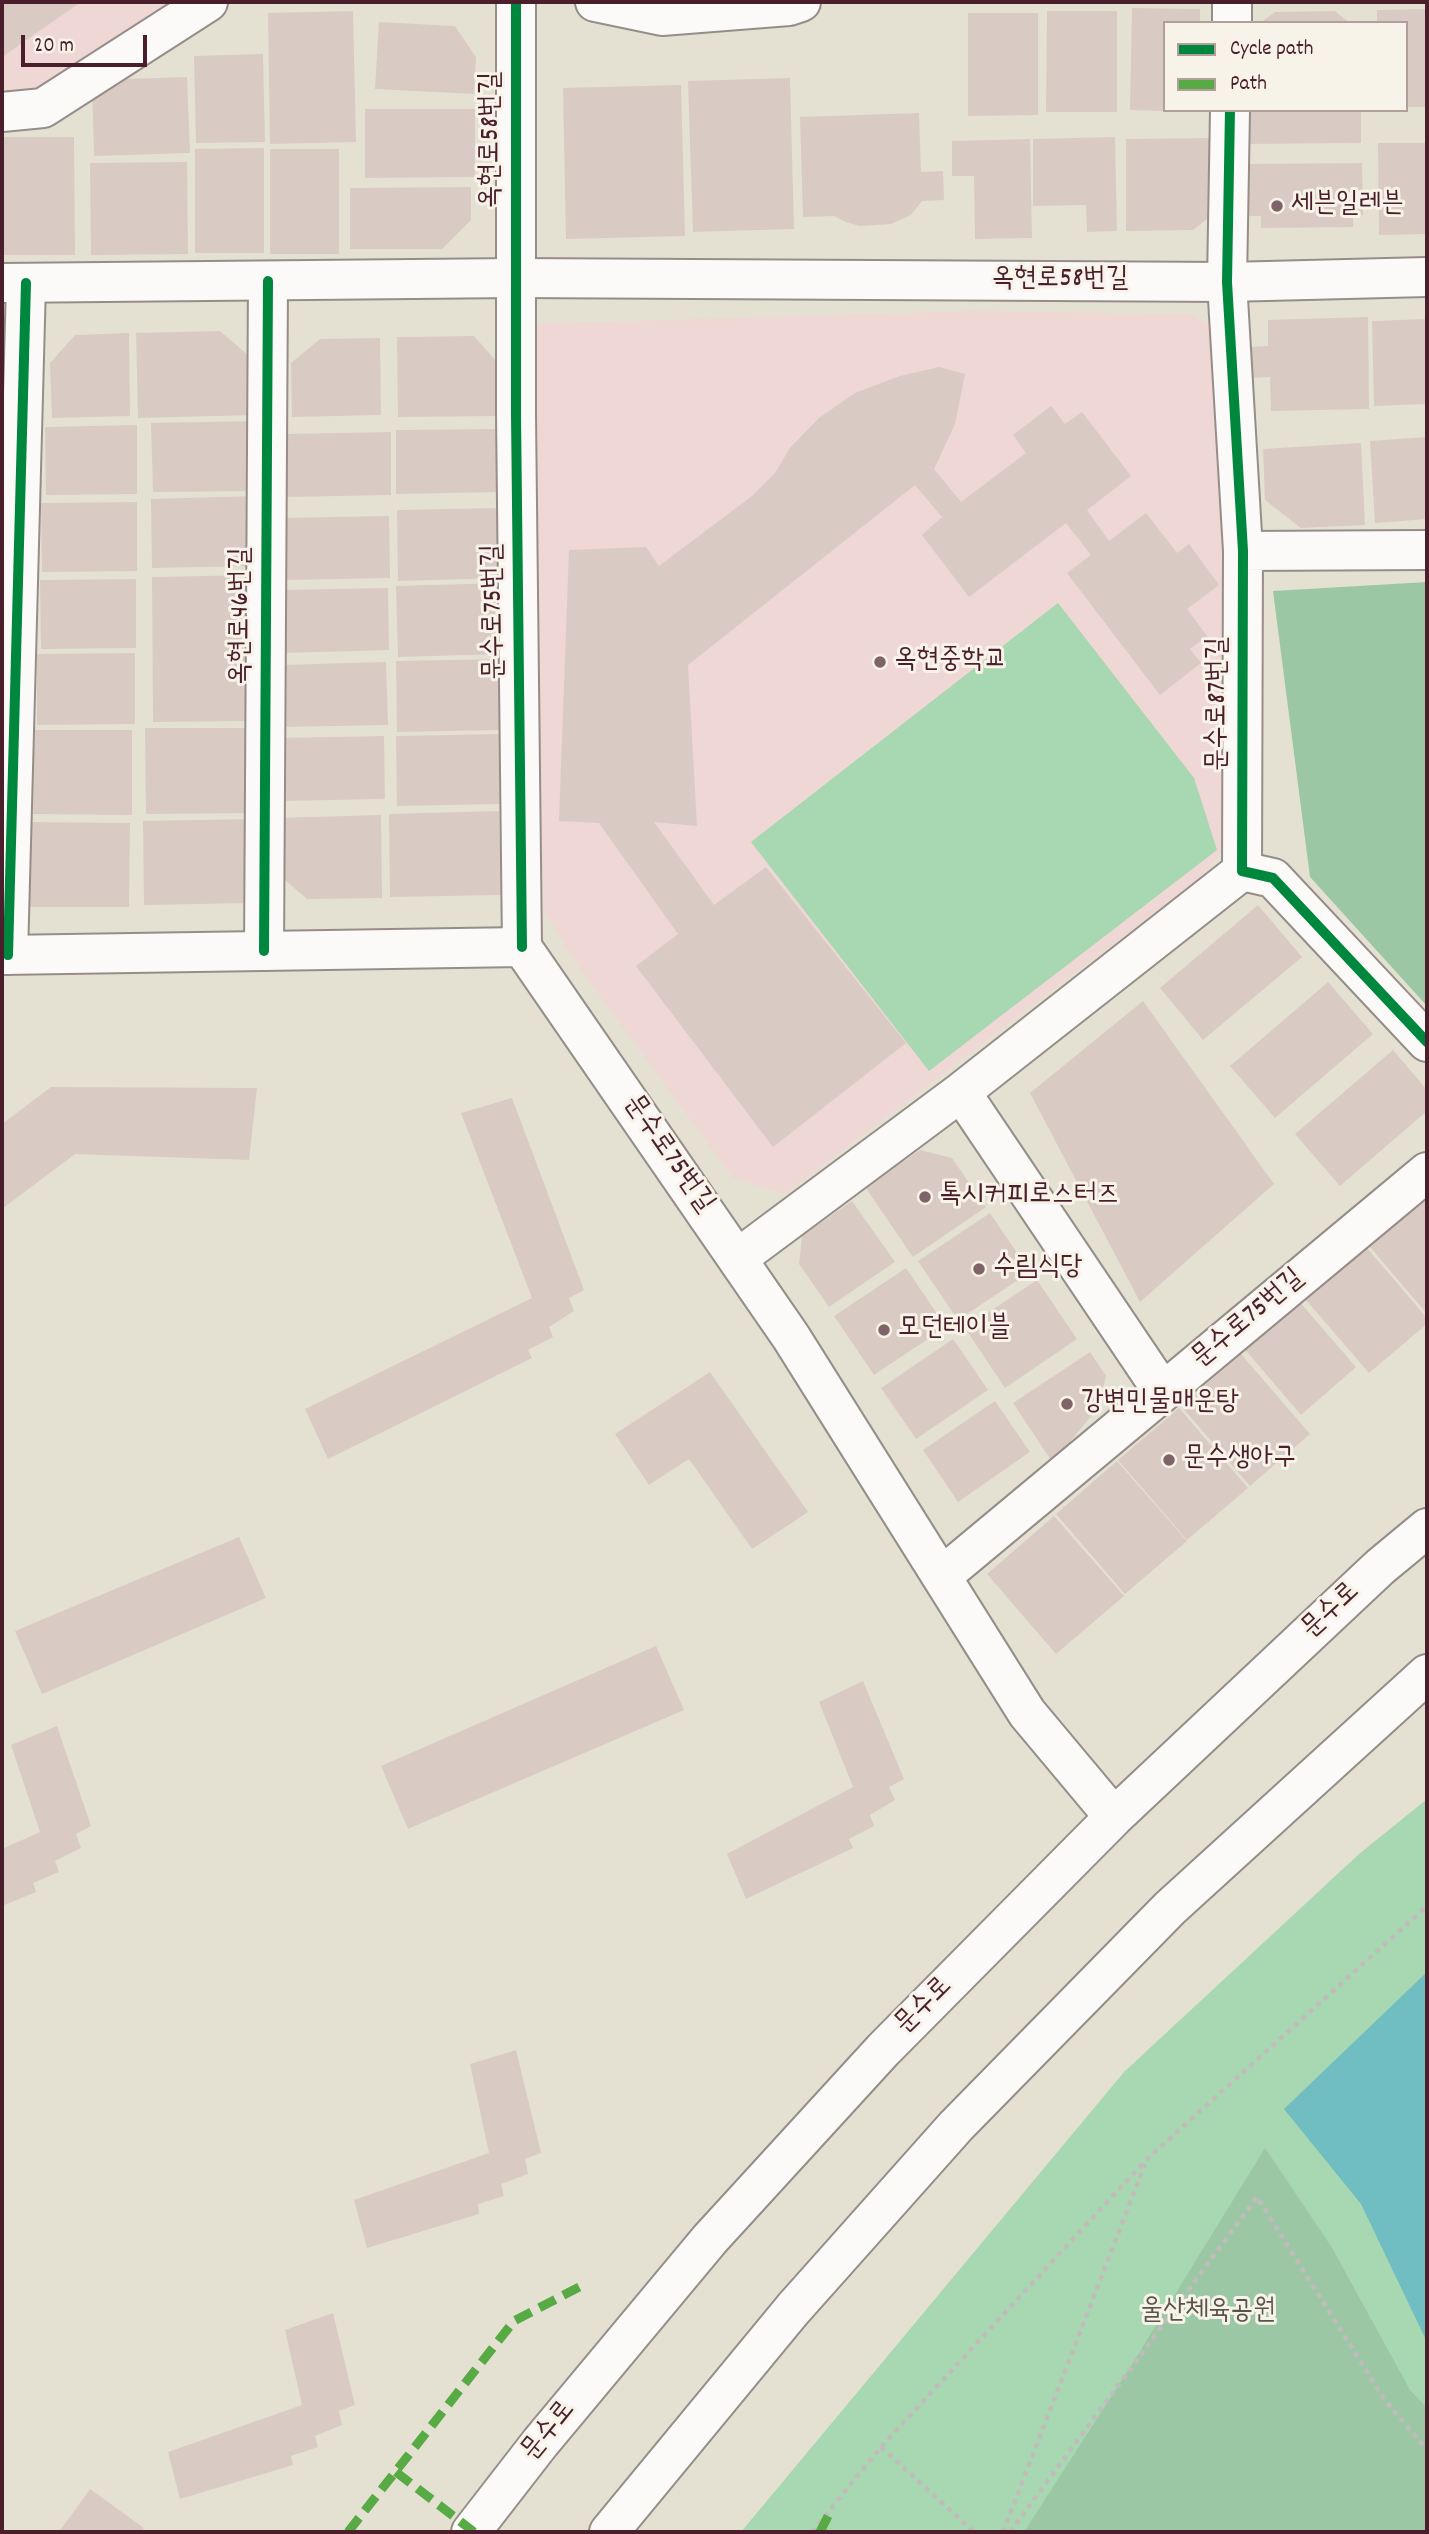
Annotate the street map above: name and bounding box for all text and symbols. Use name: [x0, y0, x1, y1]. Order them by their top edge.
scale bar: [24, 21, 150, 65]
legend: [1163, 21, 1408, 112]
text: 20 m: [34, 32, 74, 62]
text: Cycle path: [1230, 35, 1313, 65]
text: Path: [1230, 70, 1267, 100]
street label: 옥현로58번길: [476, 72, 510, 208]
place label: 세븐일레븐: [1291, 189, 1404, 223]
marker: 세븐일레븐: [1269, 198, 1285, 214]
street label: 옥현로58번길: [992, 264, 1128, 298]
street label: 문수로75번길: [478, 544, 514, 680]
street label: 옥현로46번길: [226, 547, 260, 685]
street label: 문수로87번길: [1203, 637, 1237, 771]
place label: 옥현중학교: [894, 645, 1007, 679]
marker: 옥현중학교: [872, 654, 888, 670]
street label: 문수로75번길: [614, 1090, 720, 1220]
place label: 톡시커피로스터즈: [939, 1180, 1119, 1214]
marker: 톡시커피로스터즈: [917, 1189, 933, 1205]
place label: 수림식당: [993, 1252, 1083, 1286]
marker: 수림식당: [971, 1261, 987, 1277]
street label: 문수로75번길: [1186, 1263, 1312, 1377]
place label: 모던테이블: [898, 1313, 1011, 1347]
marker: 모던테이블: [876, 1322, 892, 1338]
place label: 강변민물매운탕: [1081, 1387, 1239, 1421]
marker: 강변민물매운탕: [1059, 1396, 1075, 1412]
place label: 문수생아구: [1183, 1443, 1296, 1477]
marker: 문수생아구: [1161, 1452, 1177, 1468]
street label: 문수로: [1296, 1577, 1368, 1647]
street label: 문수로: [889, 1971, 961, 2043]
park label: 울산체육공원: [1140, 2296, 1276, 2330]
street label: 문수로: [516, 2395, 584, 2469]

